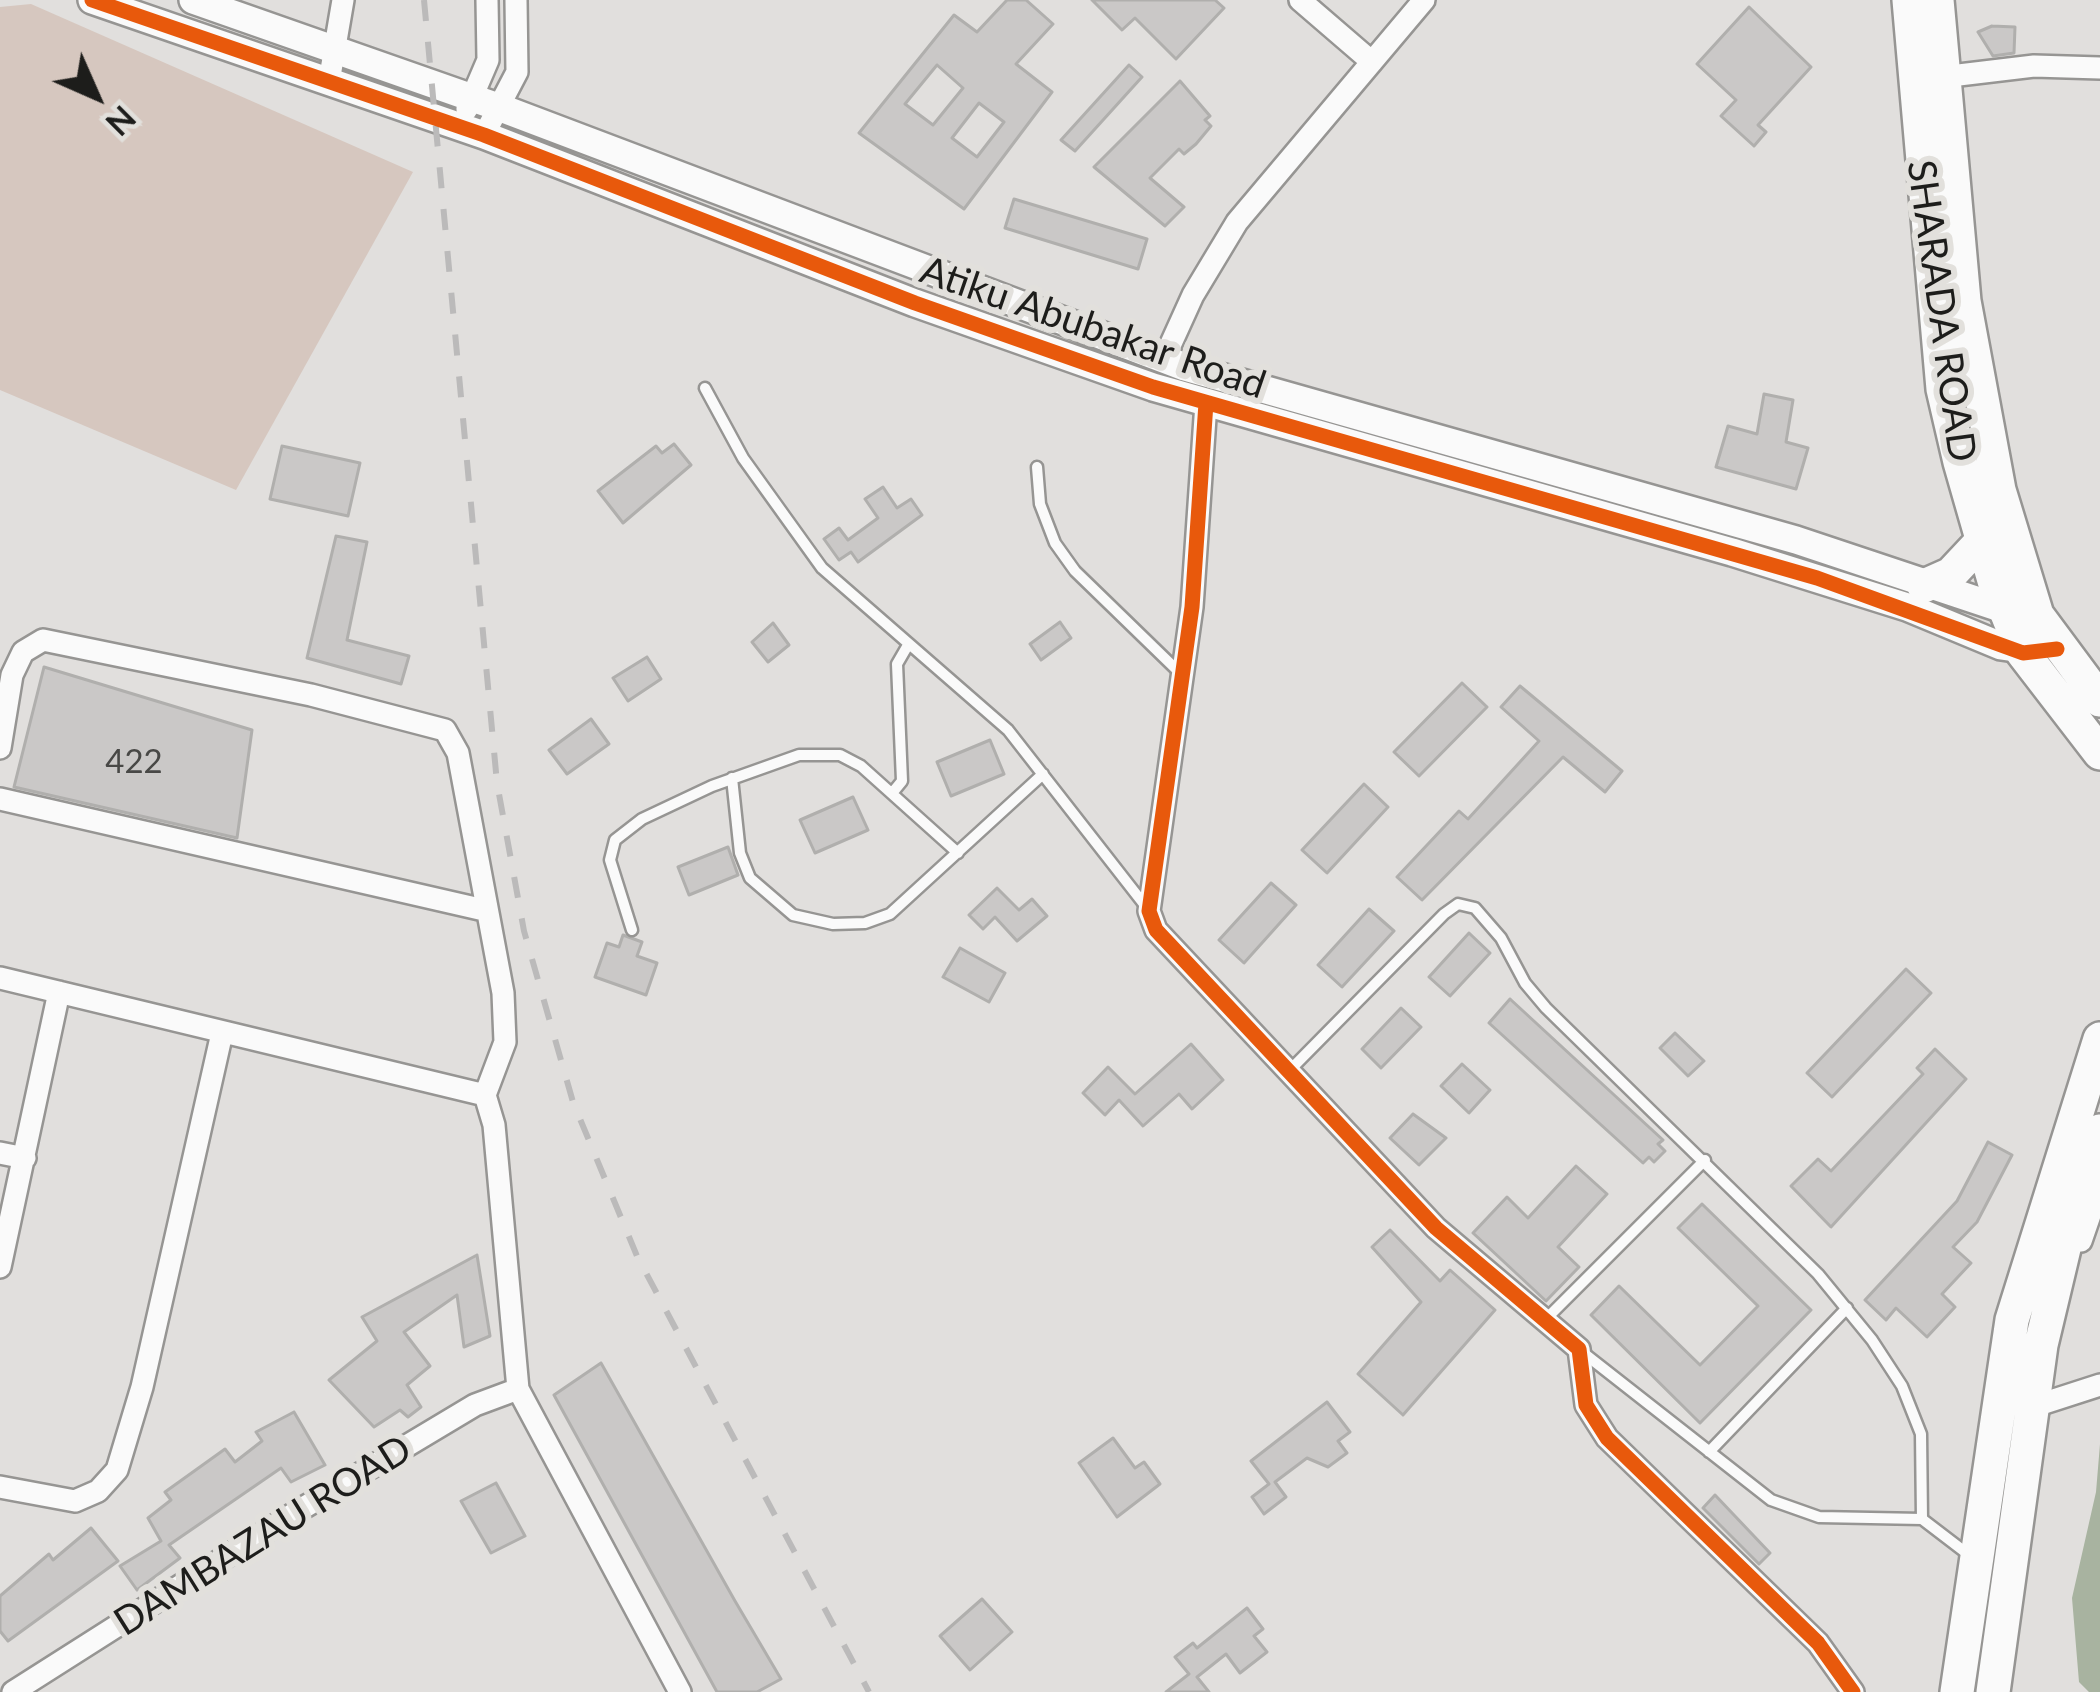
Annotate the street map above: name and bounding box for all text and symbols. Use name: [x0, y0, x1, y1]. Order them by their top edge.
north arrow: [36, 36, 156, 156]
text: N: [98, 98, 145, 145]
street label: SHARADA ROAD: [1897, 157, 1985, 465]
street label: Atiku Abubakar Road: [914, 247, 1272, 409]
house number: 422: [105, 742, 163, 782]
street label: DAMBAZAU ROAD: [106, 1426, 420, 1646]

